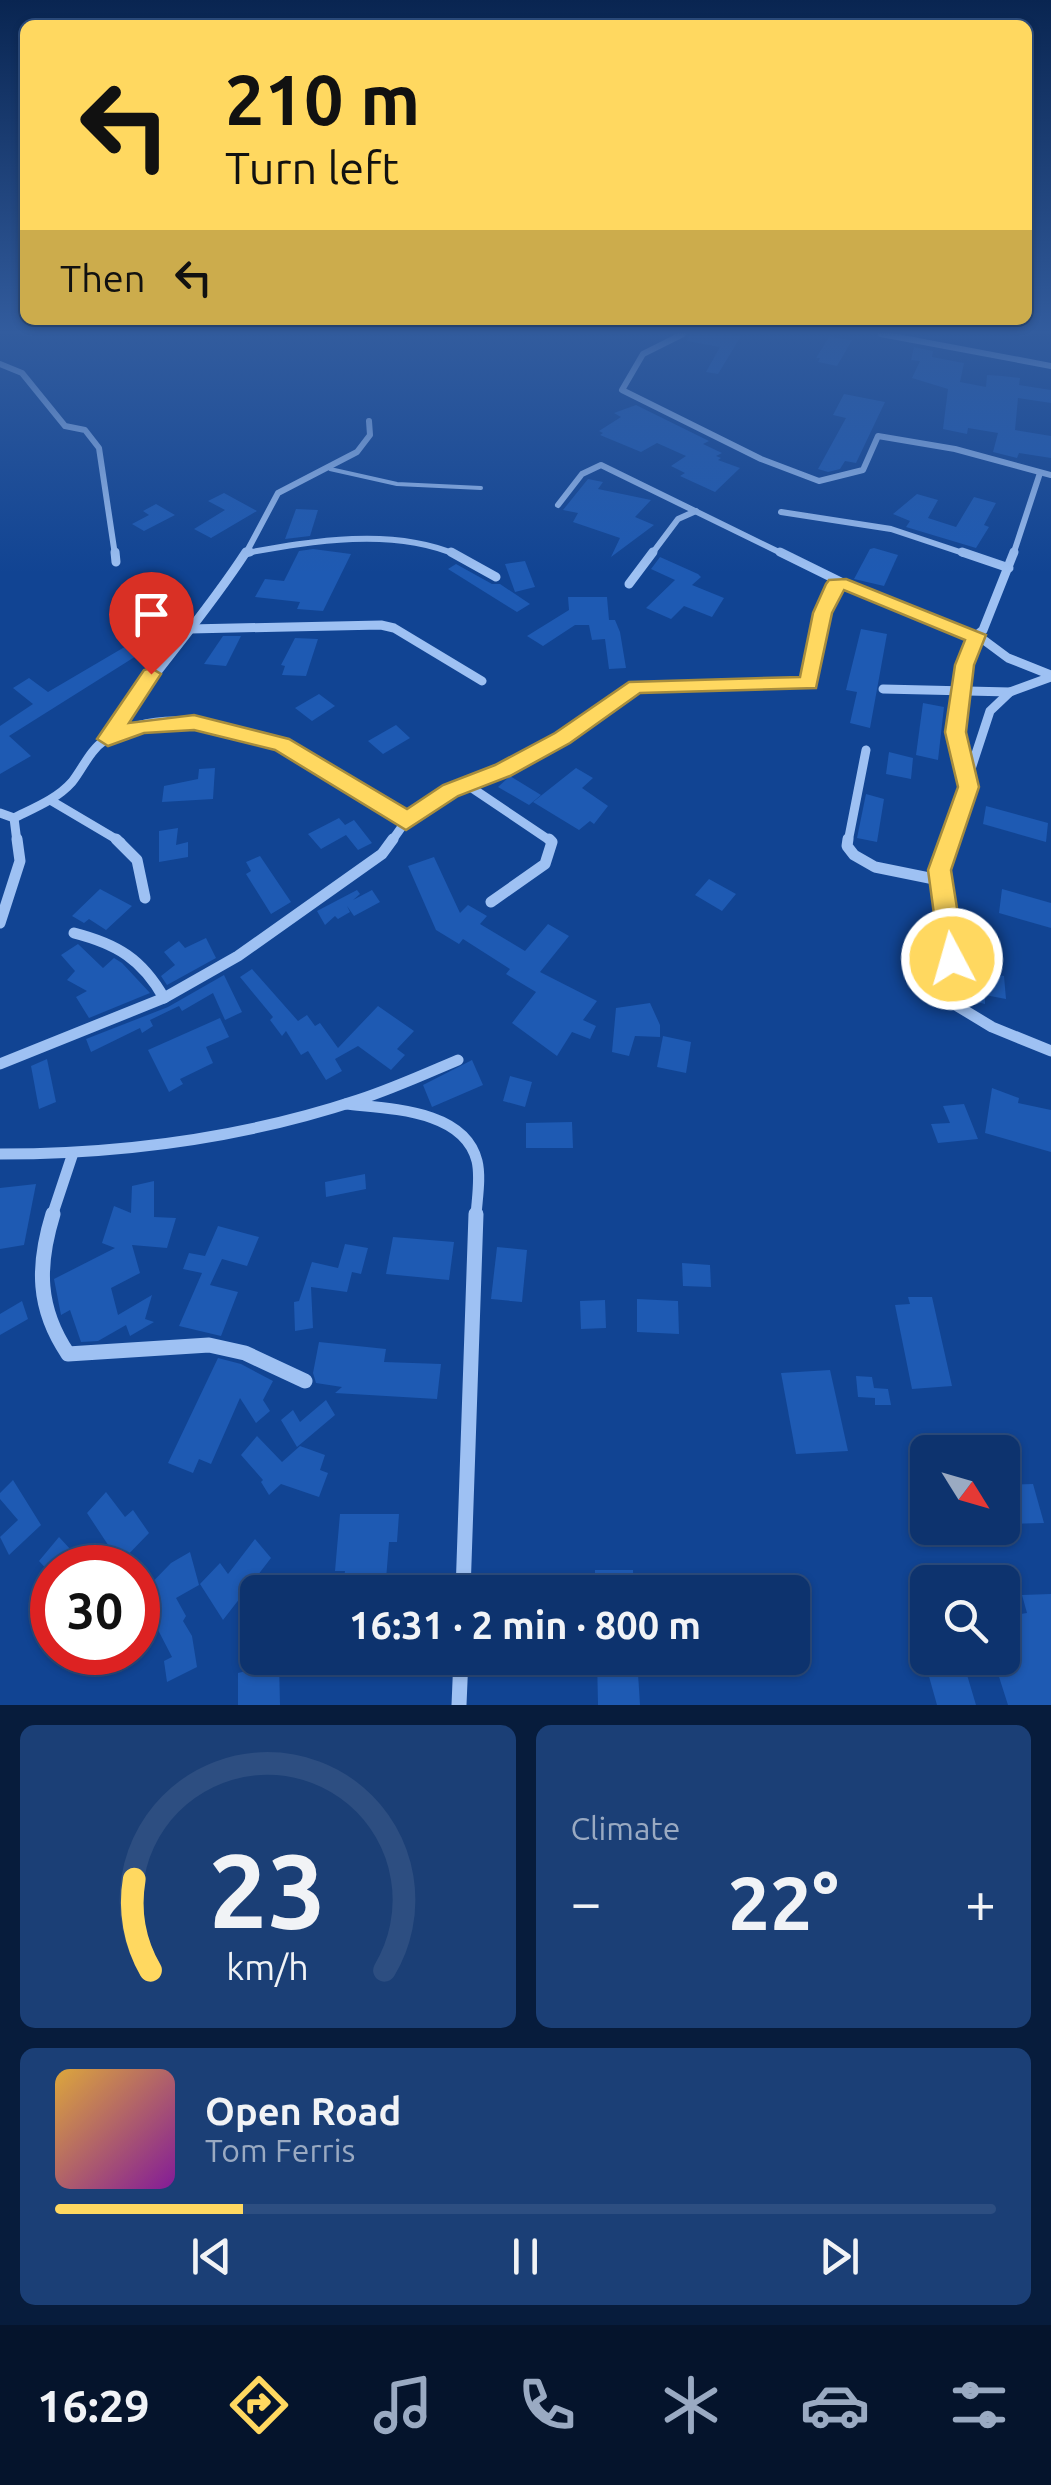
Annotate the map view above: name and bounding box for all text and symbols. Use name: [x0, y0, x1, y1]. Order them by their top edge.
icon: left: [60, 60, 190, 190]
text: 210 m: [225, 60, 420, 138]
text: Turn left: [225, 142, 399, 193]
icon: left: [166, 250, 221, 305]
text: Then: [60, 257, 146, 299]
pin: [109, 572, 194, 675]
icon: arrive: [124, 587, 179, 642]
position arrow: [900, 907, 1004, 1011]
north arrow: [910, 1435, 1020, 1545]
map controls: [910, 1435, 1020, 1675]
speed limit sign: 30: [30, 1545, 160, 1675]
button: search: [910, 1565, 1020, 1675]
text: 16:31 · 2 min · 800 m: [349, 1604, 701, 1646]
text: Climate: [571, 1810, 681, 1846]
text: 23: [209, 1831, 326, 1948]
text: 22°: [728, 1860, 839, 1944]
text: −: [571, 1871, 602, 1932]
text: +: [965, 1871, 996, 1932]
text: km/h: [226, 1947, 309, 1987]
text: Open Road: [205, 2090, 401, 2132]
text: Tom Ferris: [205, 2132, 355, 2168]
icon: previous: [184, 2229, 239, 2284]
icon: pause: [498, 2229, 553, 2284]
icon: next: [812, 2229, 867, 2284]
icon: directions: [224, 2370, 294, 2440]
icon: music: [368, 2370, 438, 2440]
icon: phone: [512, 2370, 582, 2440]
icon: climate: [656, 2370, 726, 2440]
icon: car: [800, 2370, 870, 2440]
icon: filters: [944, 2370, 1014, 2440]
text: 16:29: [37, 2380, 150, 2431]

